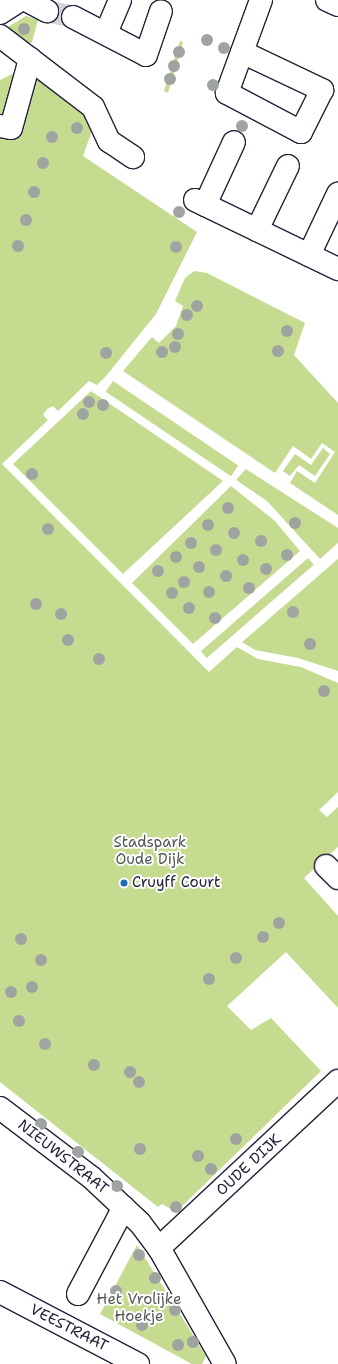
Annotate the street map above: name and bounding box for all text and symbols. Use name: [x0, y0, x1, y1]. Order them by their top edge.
park label: Stadspark Oude Dijk: [114, 833, 186, 868]
place label: Cruyff Court: [132, 874, 220, 892]
marker: Cruyff Court: [119, 878, 129, 888]
street label: NIEUWSTRAAT: [14, 1116, 112, 1198]
street label: OUDE DIJK: [213, 1130, 285, 1200]
park label: Het Vrolijke Hoekje: [97, 1290, 181, 1325]
street label: VEESTRAAT: [27, 1301, 111, 1355]

